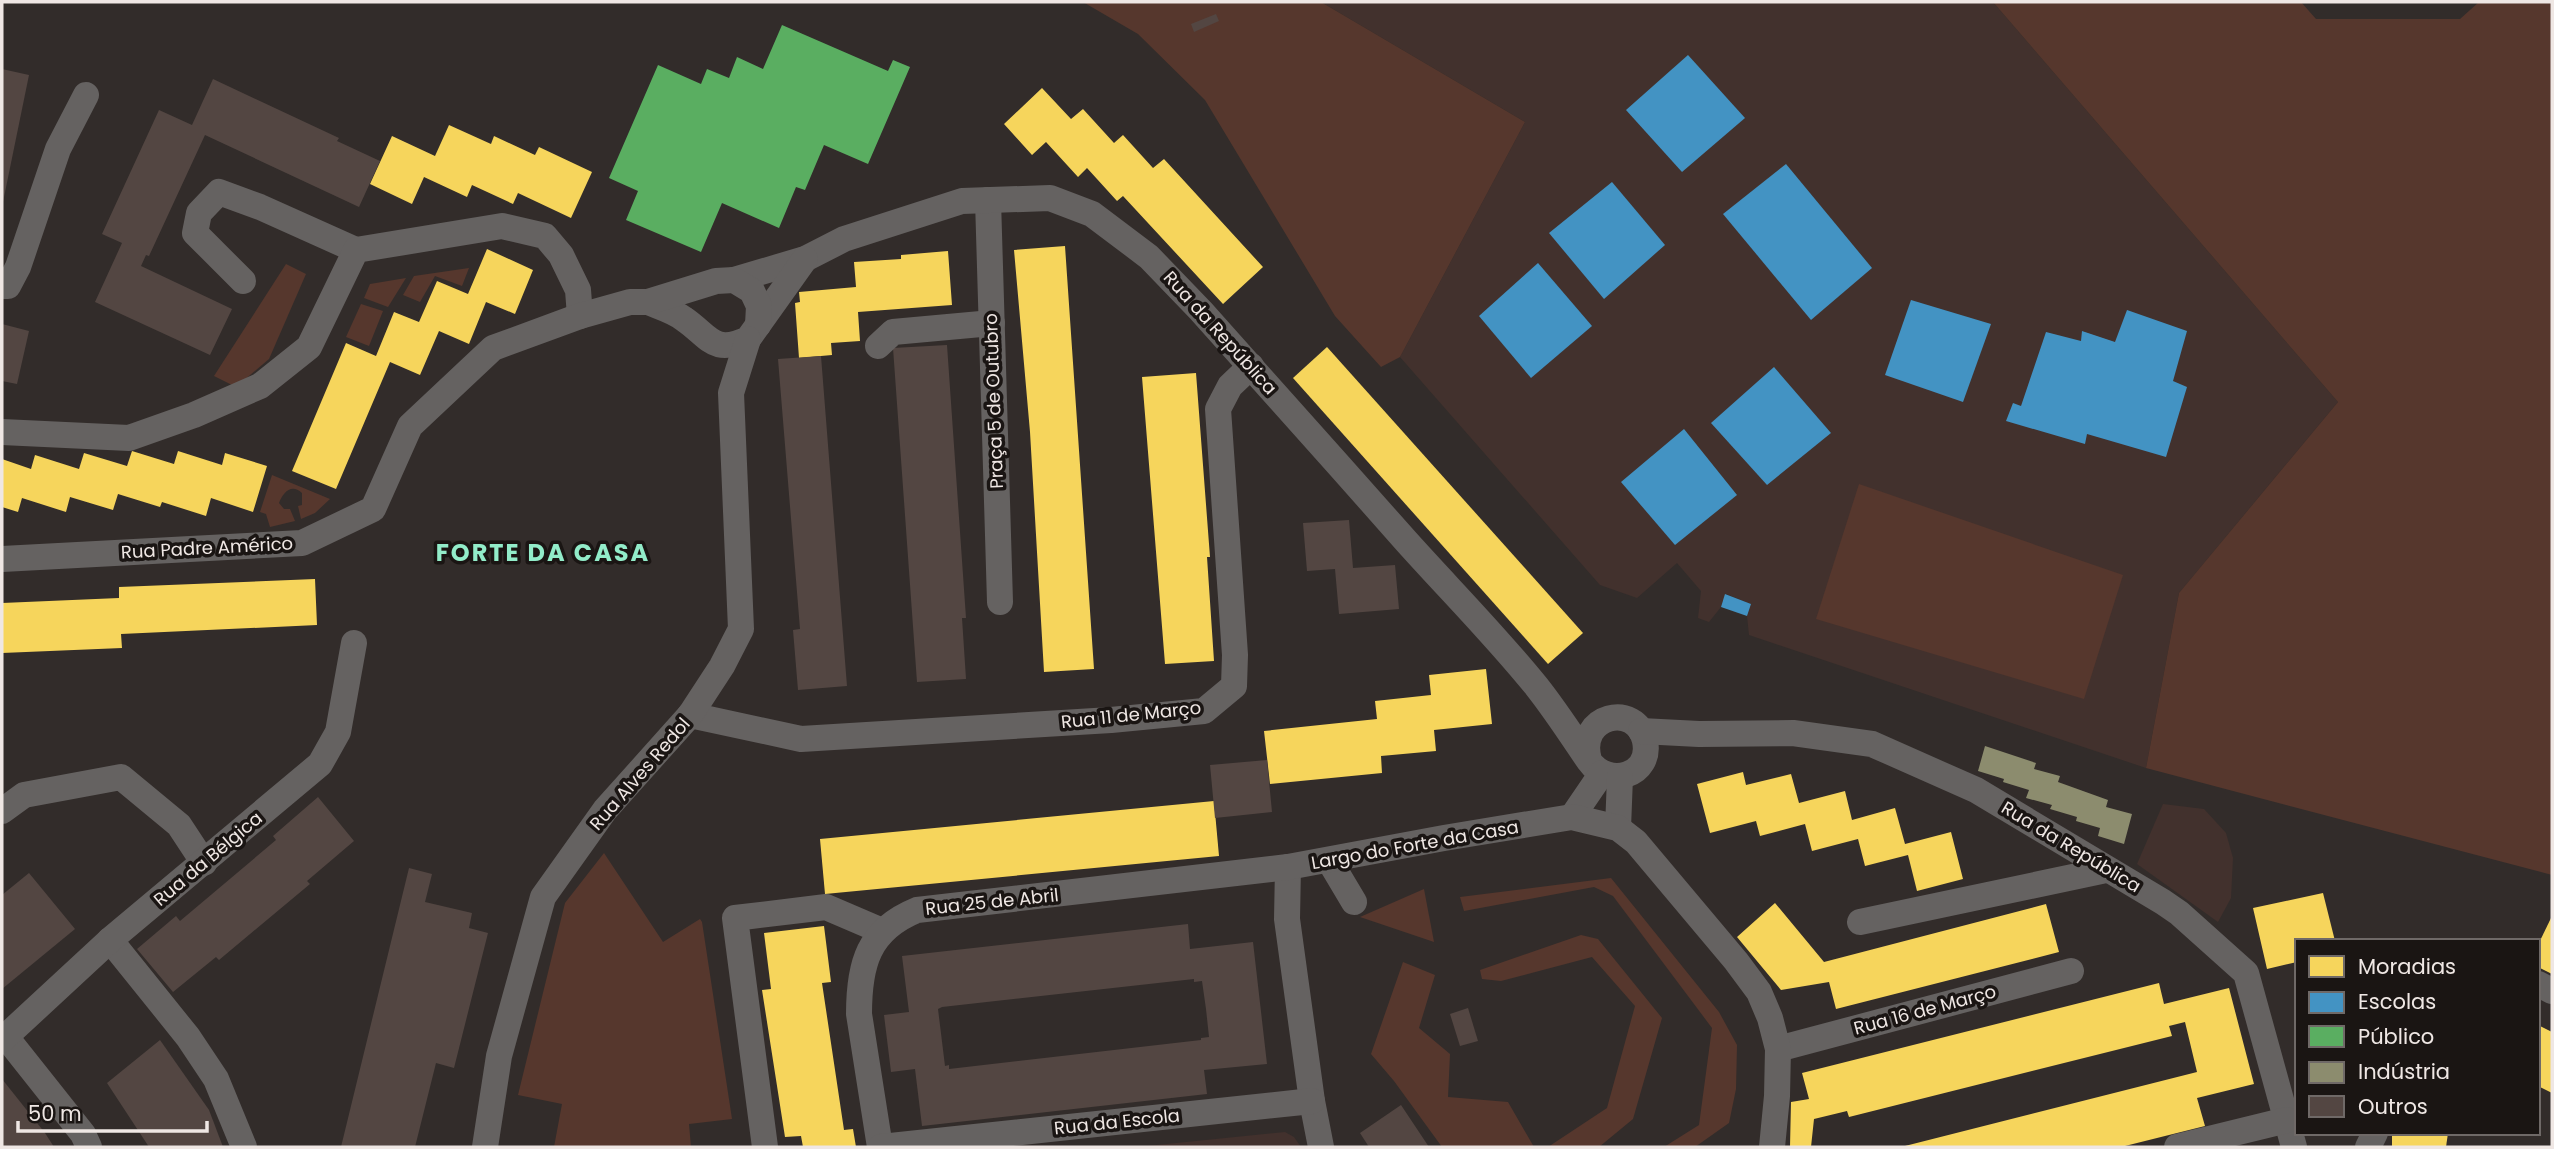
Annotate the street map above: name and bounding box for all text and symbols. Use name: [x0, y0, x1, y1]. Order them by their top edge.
street label: Rua da República: [1158, 265, 1283, 400]
street label: Praça 5 de Outubro: [978, 313, 1009, 489]
street label: Rua Padre Américo: [120, 531, 294, 564]
district label: FORTE DA CASA: [436, 536, 650, 569]
street label: Rua 11 de Março: [1060, 695, 1202, 734]
street label: Rua Alves Redol: [584, 712, 696, 835]
street label: Rua da República: [1997, 795, 2146, 898]
street label: Rua da Bélgica: [148, 806, 267, 912]
street label: Largo do Forte da Casa: [1309, 814, 1521, 875]
street label: Rua 25 de Abril: [924, 882, 1060, 921]
legend: [2295, 939, 2540, 1135]
text: Moradias: [2358, 952, 2456, 981]
street label: Rua 16 de Março: [1851, 978, 1999, 1041]
text: Escolas: [2358, 987, 2436, 1016]
text: Público: [2358, 1022, 2434, 1051]
text: Indústria: [2358, 1057, 2450, 1086]
scale bar: [18, 1090, 206, 1134]
text: Outros: [2358, 1092, 2428, 1121]
text: 50 m: [28, 1099, 82, 1128]
street label: Rua da Escola: [1053, 1102, 1181, 1141]

